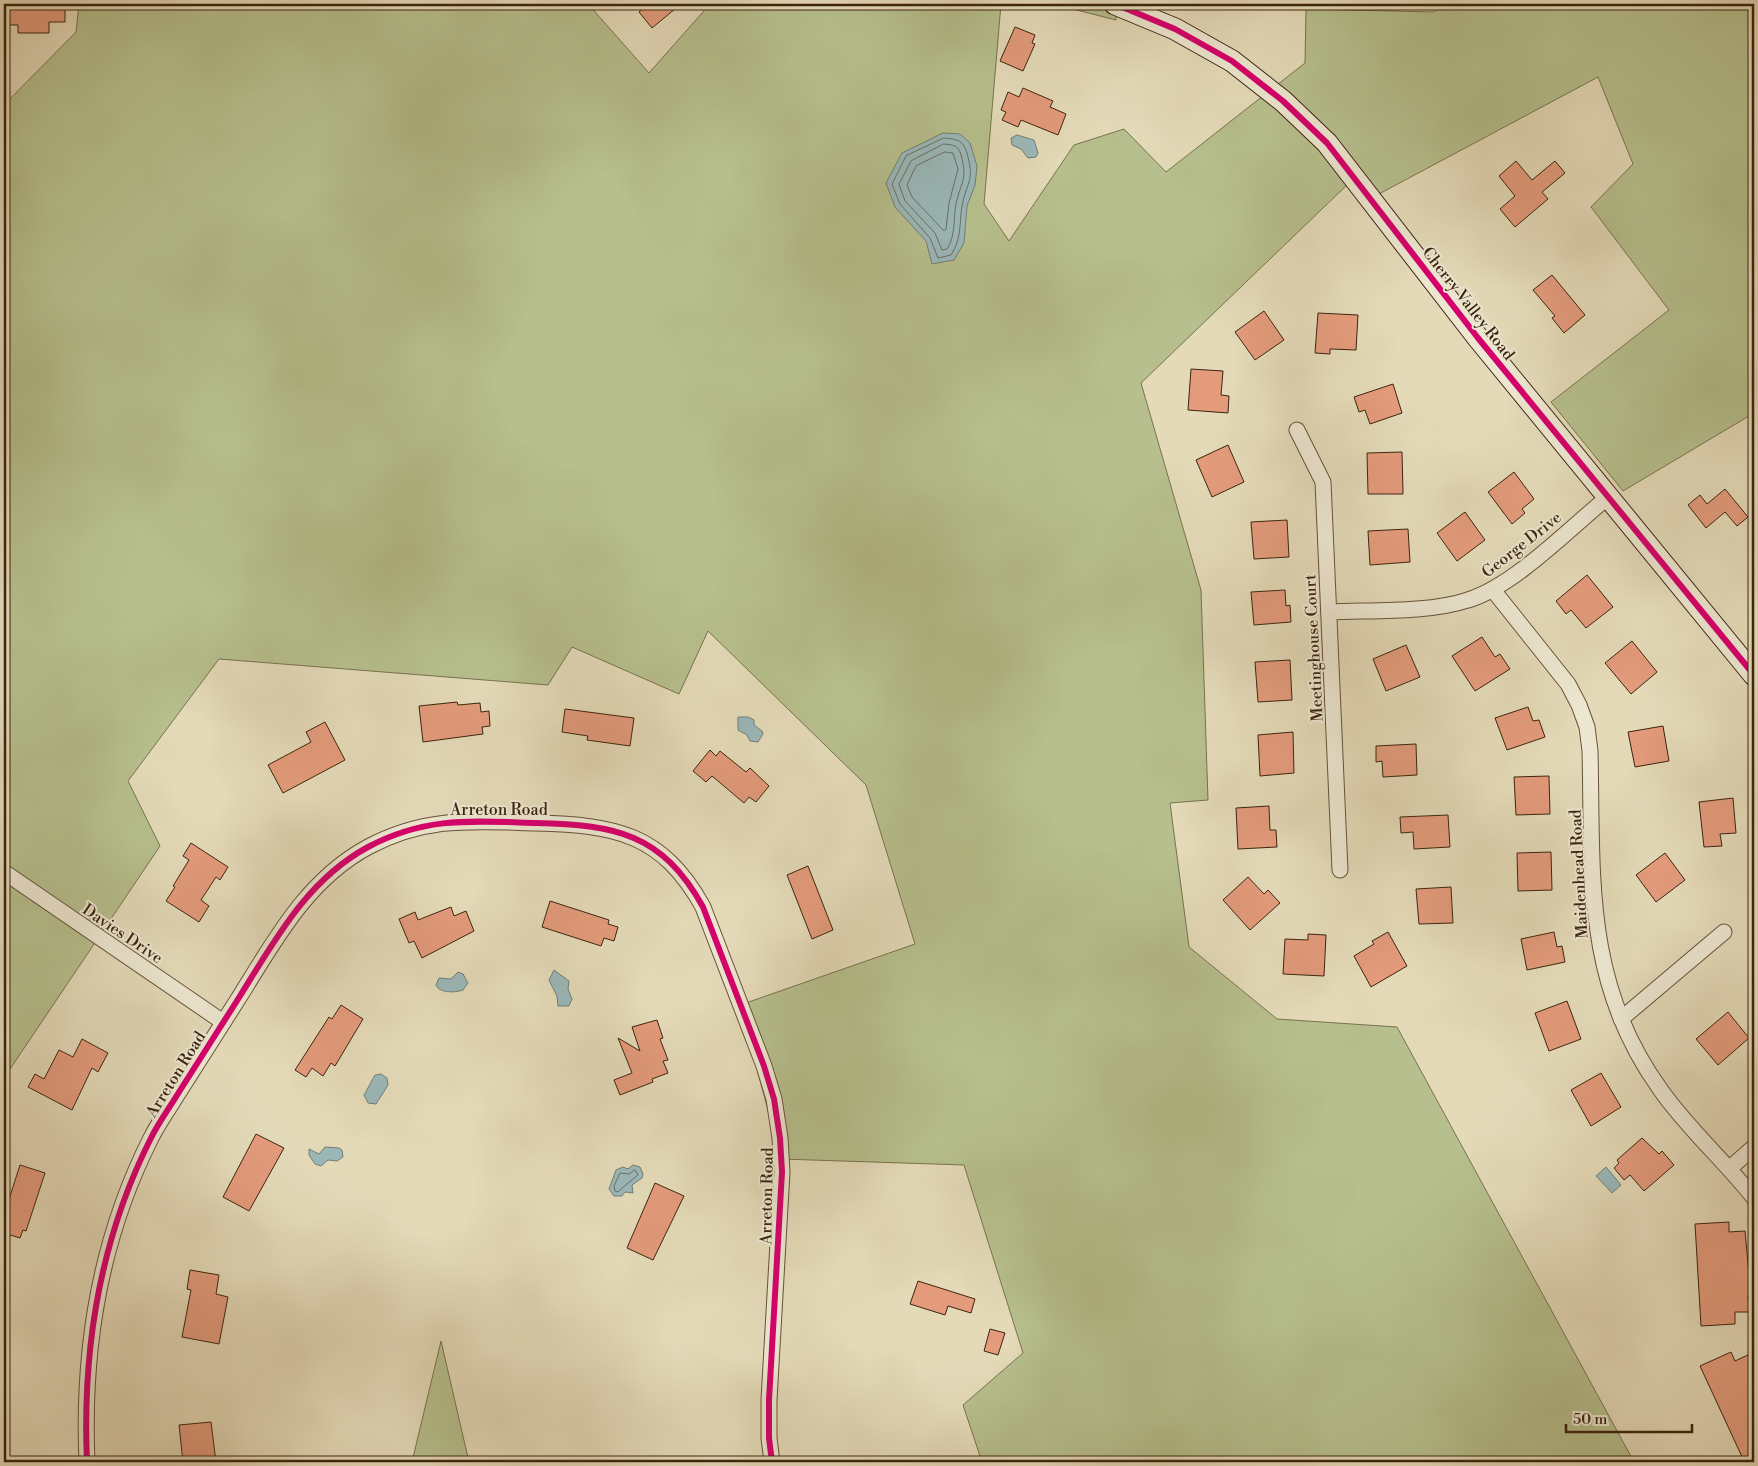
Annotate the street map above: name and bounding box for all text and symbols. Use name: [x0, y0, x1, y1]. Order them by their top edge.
street label: Cherry Valley Road: [1418, 243, 1519, 364]
street label: George Drive: [1478, 507, 1566, 582]
street label: Meetinghouse Court: [1300, 574, 1328, 722]
street label: Arreton Road: [449, 800, 548, 820]
street label: Maidenhead Road: [1566, 809, 1592, 939]
street label: Davies Drive: [78, 900, 166, 968]
street label: Arreton Road: [141, 1028, 210, 1122]
street label: Arreton Road: [756, 1147, 778, 1246]
scale bar: [1566, 1401, 1692, 1433]
text: 50 m: [1573, 1410, 1607, 1429]

